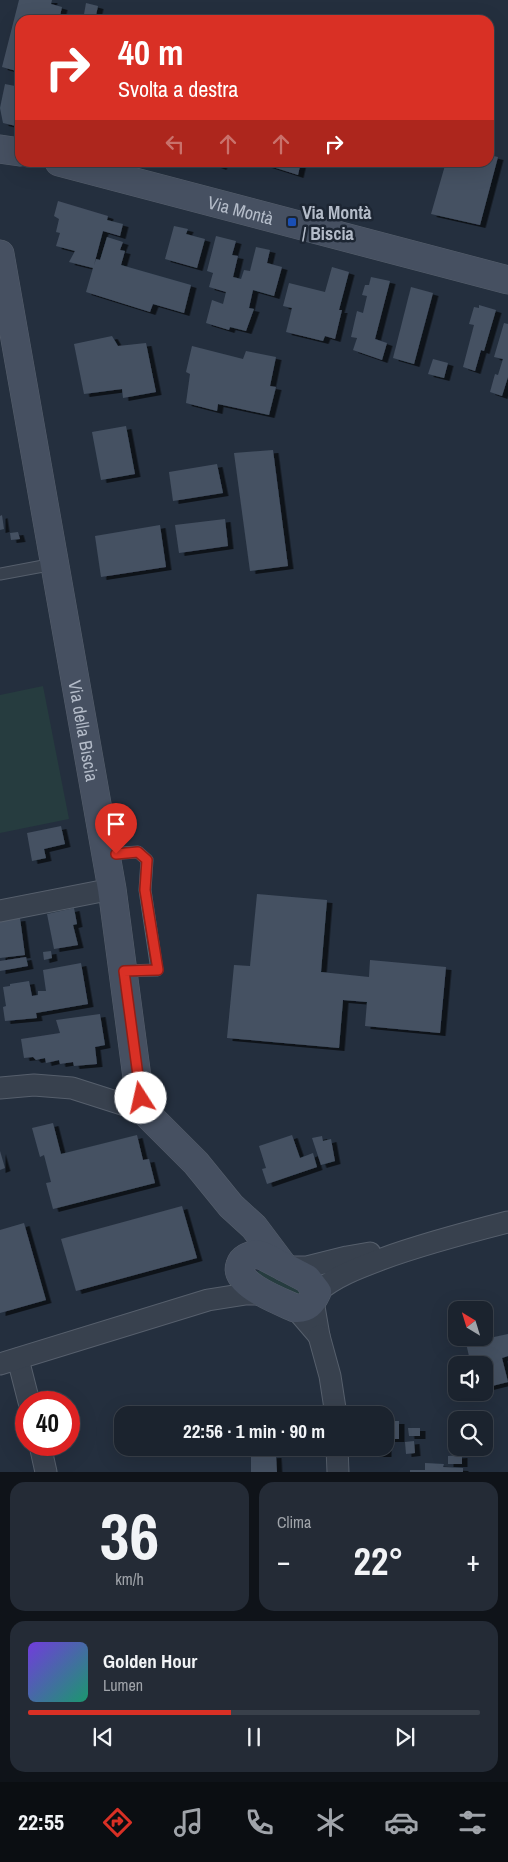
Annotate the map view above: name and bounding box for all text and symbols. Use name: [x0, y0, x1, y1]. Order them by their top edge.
text: 40 m: [118, 29, 183, 76]
icon: right: [35, 35, 100, 100]
text: Svolta a destra: [118, 74, 238, 104]
icon: left: [161, 130, 189, 158]
icon: ahead: [214, 130, 242, 158]
icon: ahead: [267, 130, 295, 158]
icon: right: [320, 130, 348, 158]
street label: Via Montà: [205, 189, 276, 230]
place label: Via Montà / Biscia: [302, 200, 372, 246]
marker: Via Montà / Biscia: [286, 216, 298, 228]
street label: Via della Biscia: [63, 678, 105, 783]
pin: [95, 803, 137, 854]
icon: arrive: [102, 810, 130, 838]
position arrow: [114, 1071, 166, 1123]
north arrow: [448, 1301, 492, 1346]
map controls: [448, 1301, 493, 1456]
button: sound: [448, 1356, 493, 1401]
speed limit sign: 40: [15, 1391, 80, 1456]
button: search: [448, 1411, 493, 1456]
text: 22:56 · 1 min · 90 m: [183, 1418, 325, 1444]
text: 36: [100, 1492, 159, 1579]
text: Clima: [277, 1511, 311, 1533]
text: 22°: [354, 1536, 403, 1587]
text: −: [277, 1542, 290, 1580]
text: +: [467, 1542, 480, 1580]
text: km/h: [115, 1568, 144, 1590]
text: Golden Hour: [103, 1648, 197, 1674]
text: Lumen: [103, 1674, 143, 1696]
icon: previous: [89, 1723, 117, 1751]
icon: pause: [240, 1723, 268, 1751]
icon: next: [391, 1723, 419, 1751]
icon: directions: [100, 1805, 135, 1840]
icon: music: [171, 1805, 206, 1840]
icon: phone: [242, 1805, 277, 1840]
icon: climate: [313, 1805, 348, 1840]
icon: car: [384, 1805, 419, 1840]
icon: filters: [455, 1805, 490, 1840]
text: 22:55: [18, 1807, 64, 1837]

